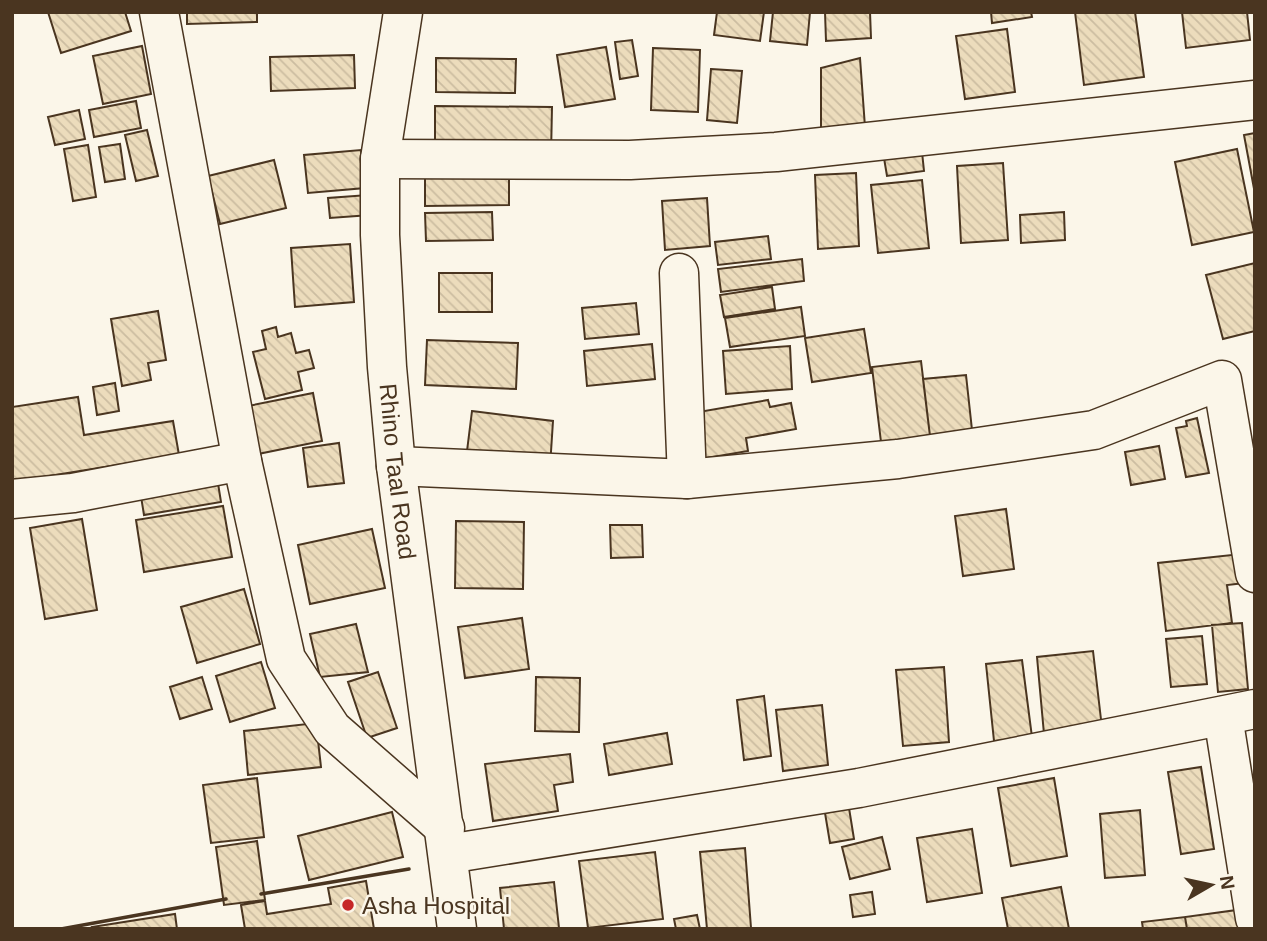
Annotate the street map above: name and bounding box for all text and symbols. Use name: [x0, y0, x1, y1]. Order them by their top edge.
street label: Rhino Taal Road: [375, 382, 422, 561]
north arrow: [1176, 850, 1246, 920]
text: N: [1216, 874, 1239, 891]
place label: Asha Hospital: [362, 892, 510, 919]
marker: Asha Hospital: [340, 897, 356, 913]

